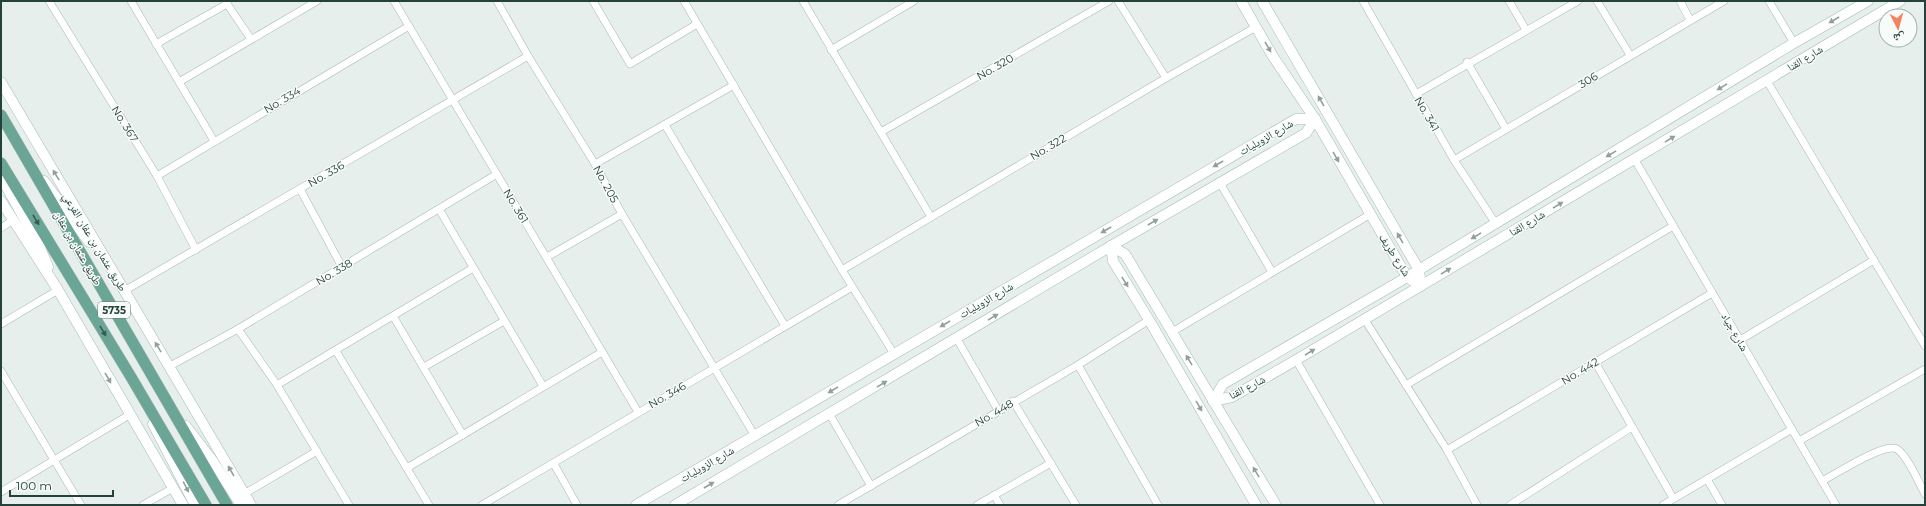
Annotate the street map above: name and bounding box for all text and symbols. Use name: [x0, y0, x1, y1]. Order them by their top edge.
north arrow: [1878, 8, 1918, 48]
one-way arrow: [1828, 17, 1840, 24]
text: ش: [1892, 29, 1906, 46]
one-way arrow: [1264, 41, 1271, 53]
street label: شارع القنا: [1785, 42, 1825, 74]
street label: No. 320: [974, 51, 1016, 83]
street label: 306: [1576, 69, 1601, 91]
street label: No. 334: [261, 83, 304, 116]
one-way arrow: [1716, 83, 1728, 90]
street label: No. 341: [1411, 94, 1443, 134]
one-way arrow: [1317, 95, 1324, 107]
street label: No. 367: [108, 103, 142, 145]
street label: شارع الزويليات: [1236, 116, 1296, 158]
street label: No. 322: [1027, 131, 1069, 163]
one-way arrow: [1664, 135, 1676, 142]
one-way arrow: [1333, 151, 1340, 163]
one-way arrow: [1605, 151, 1617, 158]
street label: No. 336: [305, 158, 347, 190]
one-way arrow: [1212, 161, 1224, 168]
street label: No. 205: [590, 163, 622, 205]
one-way arrow: [52, 169, 59, 181]
street label: No. 361: [500, 186, 532, 226]
street label: طريق عثمان بن عفان الفرعي: [60, 190, 130, 294]
one-way arrow: [1552, 202, 1564, 209]
street label: شارع القنا: [1507, 207, 1547, 239]
street label: طريق عثمان بن عفان: [52, 209, 104, 287]
one-way arrow: [32, 214, 39, 226]
one-way arrow: [1147, 219, 1159, 226]
one-way arrow: [1100, 226, 1112, 233]
street label: شارع طريف: [1376, 231, 1414, 279]
one-way arrow: [1397, 232, 1404, 244]
one-way arrow: [1471, 232, 1481, 240]
street label: No. 338: [313, 256, 355, 288]
one-way arrow: [1440, 268, 1452, 275]
one-way arrow: [1122, 276, 1129, 288]
street label: شارع الزويليات: [956, 279, 1016, 321]
road number: 5735: [98, 302, 130, 318]
street label: شارع جياد: [1718, 310, 1752, 354]
one-way arrow: [987, 314, 999, 321]
one-way arrow: [939, 320, 951, 327]
one-way arrow: [100, 325, 107, 337]
one-way arrow: [155, 341, 162, 353]
one-way arrow: [1304, 349, 1316, 356]
street label: No. 442: [1559, 354, 1601, 388]
one-way arrow: [1185, 355, 1193, 365]
one-way arrow: [105, 372, 112, 384]
street label: شارع القنا: [1226, 372, 1268, 402]
street label: No. 346: [646, 379, 689, 411]
one-way arrow: [877, 380, 887, 388]
one-way arrow: [827, 386, 839, 393]
street label: No. 448: [972, 396, 1016, 430]
one-way arrow: [1195, 400, 1202, 412]
street label: شارع الزويليات: [677, 443, 737, 485]
one-way arrow: [228, 465, 235, 477]
one-way arrow: [1253, 466, 1260, 478]
scale bar: [10, 472, 113, 498]
text: 100 m: [16, 478, 52, 493]
one-way arrow: [183, 481, 189, 493]
one-way arrow: [703, 482, 715, 489]

